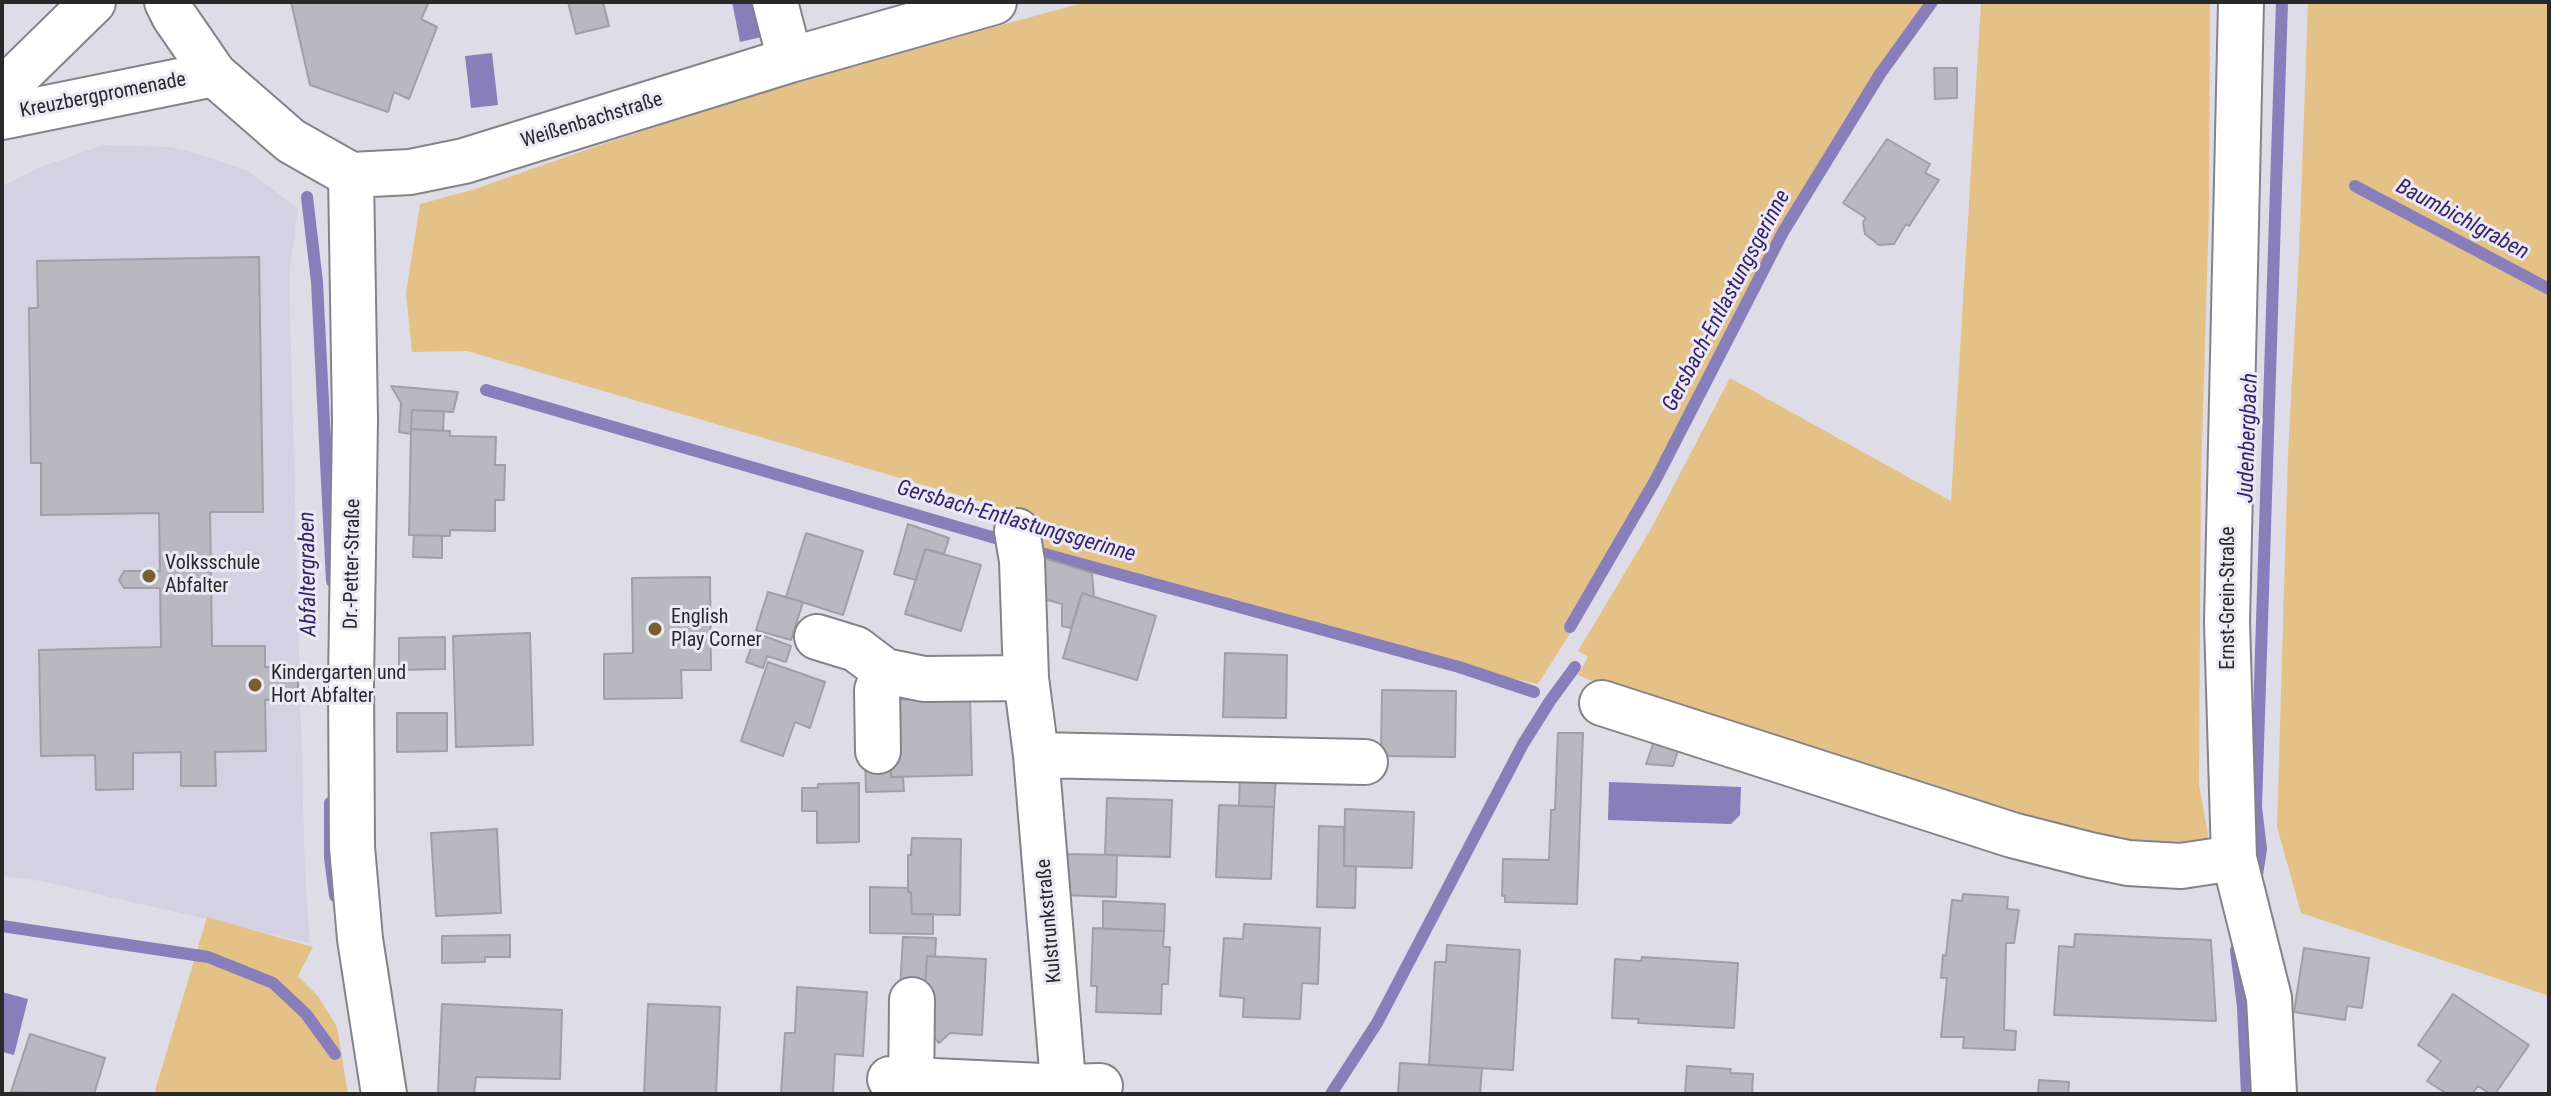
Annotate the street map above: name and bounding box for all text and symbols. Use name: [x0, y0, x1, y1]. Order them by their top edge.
street label: Kreuzbergpromenade: [18, 68, 188, 124]
street label: Weißenbachstraße: [518, 88, 666, 154]
water label: Baumbichlgraben: [2391, 174, 2533, 266]
water label: Gersbach-Entlastungsgerinne: [1657, 186, 1797, 416]
water label: Judenbergbach: [2234, 373, 2264, 503]
water label: Gersbach-Entlastungsgerinne: [894, 475, 1138, 569]
street label: Dr.-Petter-Straße: [340, 499, 366, 629]
water label: Abfaltergraben: [295, 511, 323, 637]
street label: Ernst-Grein-Straße: [2217, 526, 2241, 670]
place label: Volksschule Abfalter: [165, 552, 260, 599]
marker: Volksschule Abfalter: [140, 567, 158, 585]
place label: English Play Corner: [671, 606, 762, 653]
marker: English Play Corner: [646, 620, 664, 638]
place label: Kindergarten und Hort Abfalter: [271, 662, 406, 709]
marker: Kindergarten und Hort Abfalter: [246, 676, 264, 694]
street label: Kulstrunkstraße: [1033, 858, 1067, 984]

